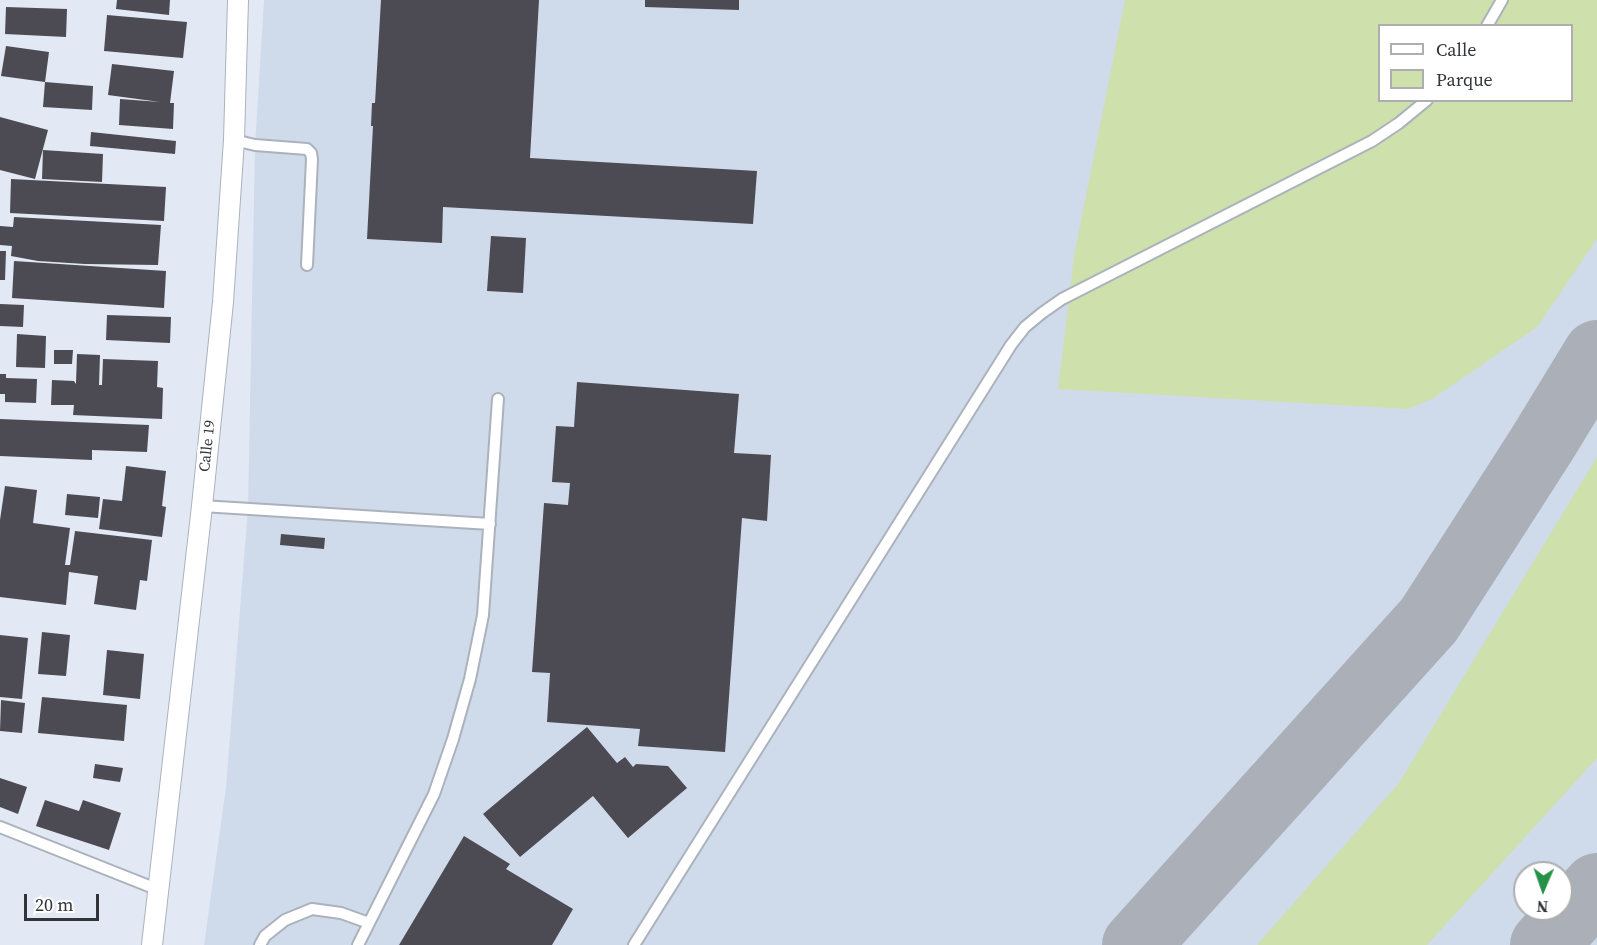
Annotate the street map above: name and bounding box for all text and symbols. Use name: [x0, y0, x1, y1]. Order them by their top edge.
legend: [1378, 24, 1573, 102]
text: Calle: [1436, 37, 1476, 62]
text: Parque: [1436, 67, 1493, 92]
street label: Calle 19: [196, 419, 220, 473]
north arrow: [1513, 861, 1573, 921]
scale bar: [27, 882, 102, 920]
text: 20 m: [35, 892, 73, 917]
text: N: [1536, 896, 1549, 918]

